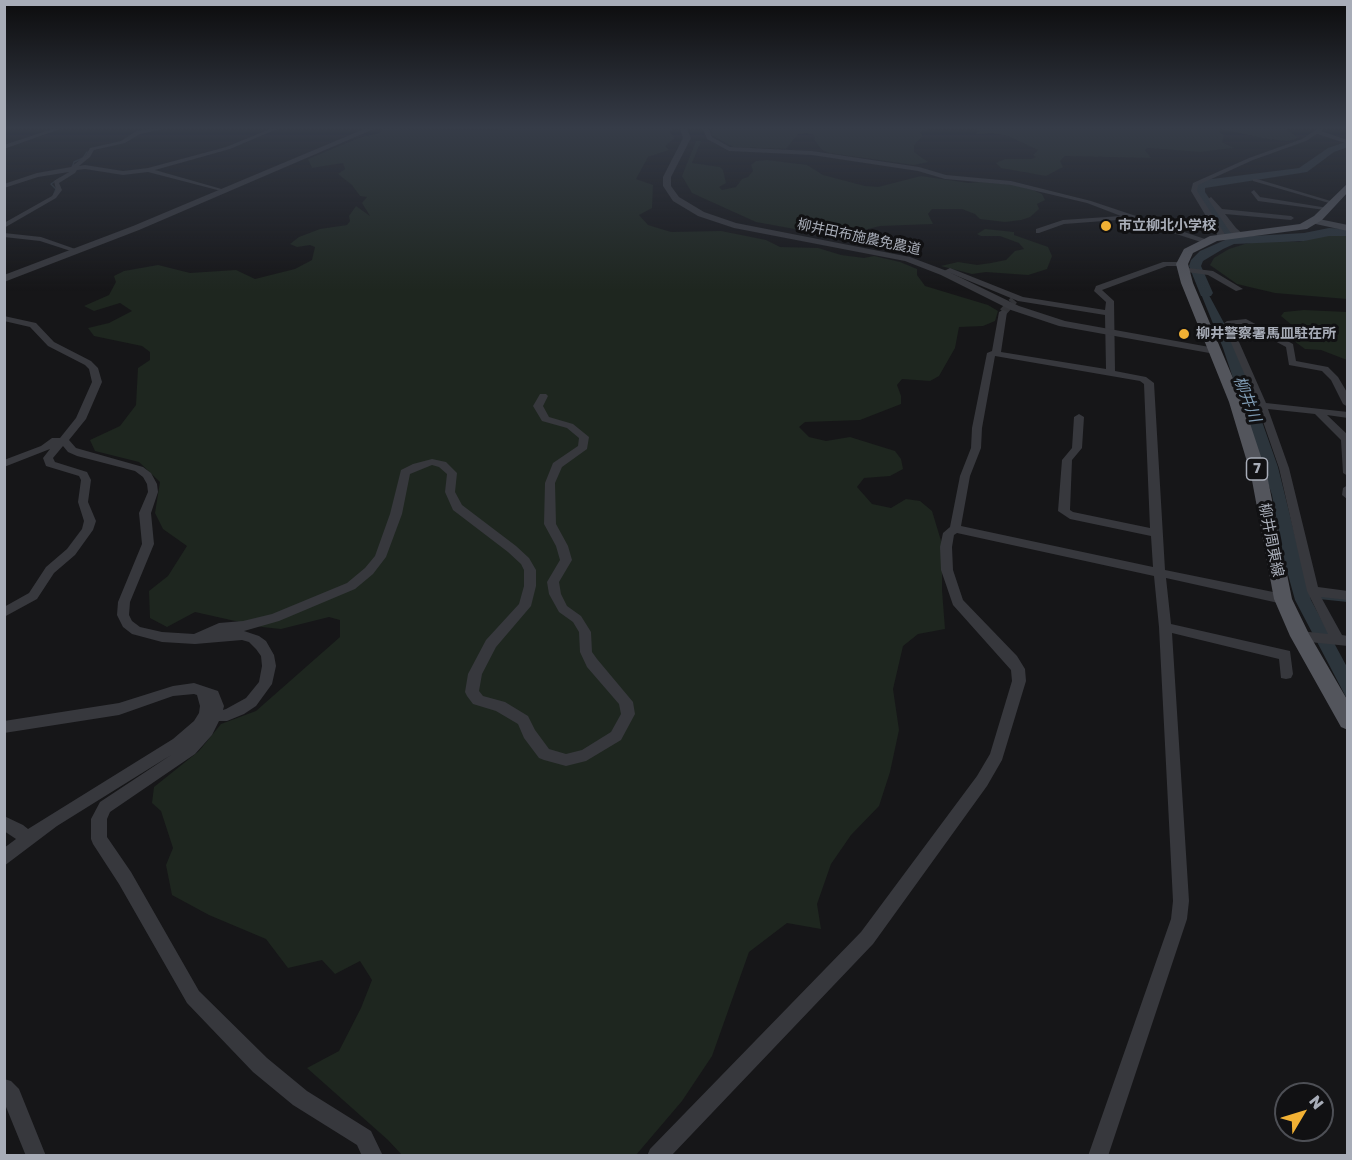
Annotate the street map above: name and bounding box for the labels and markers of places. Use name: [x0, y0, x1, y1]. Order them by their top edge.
place label: 市立柳北小学校: [1118, 218, 1216, 234]
marker: 市立柳北小学校: [1099, 219, 1113, 233]
place label: 柳井警察署馬皿駐在所: [1196, 326, 1336, 342]
marker: 柳井警察署馬皿駐在所: [1177, 327, 1191, 341]

